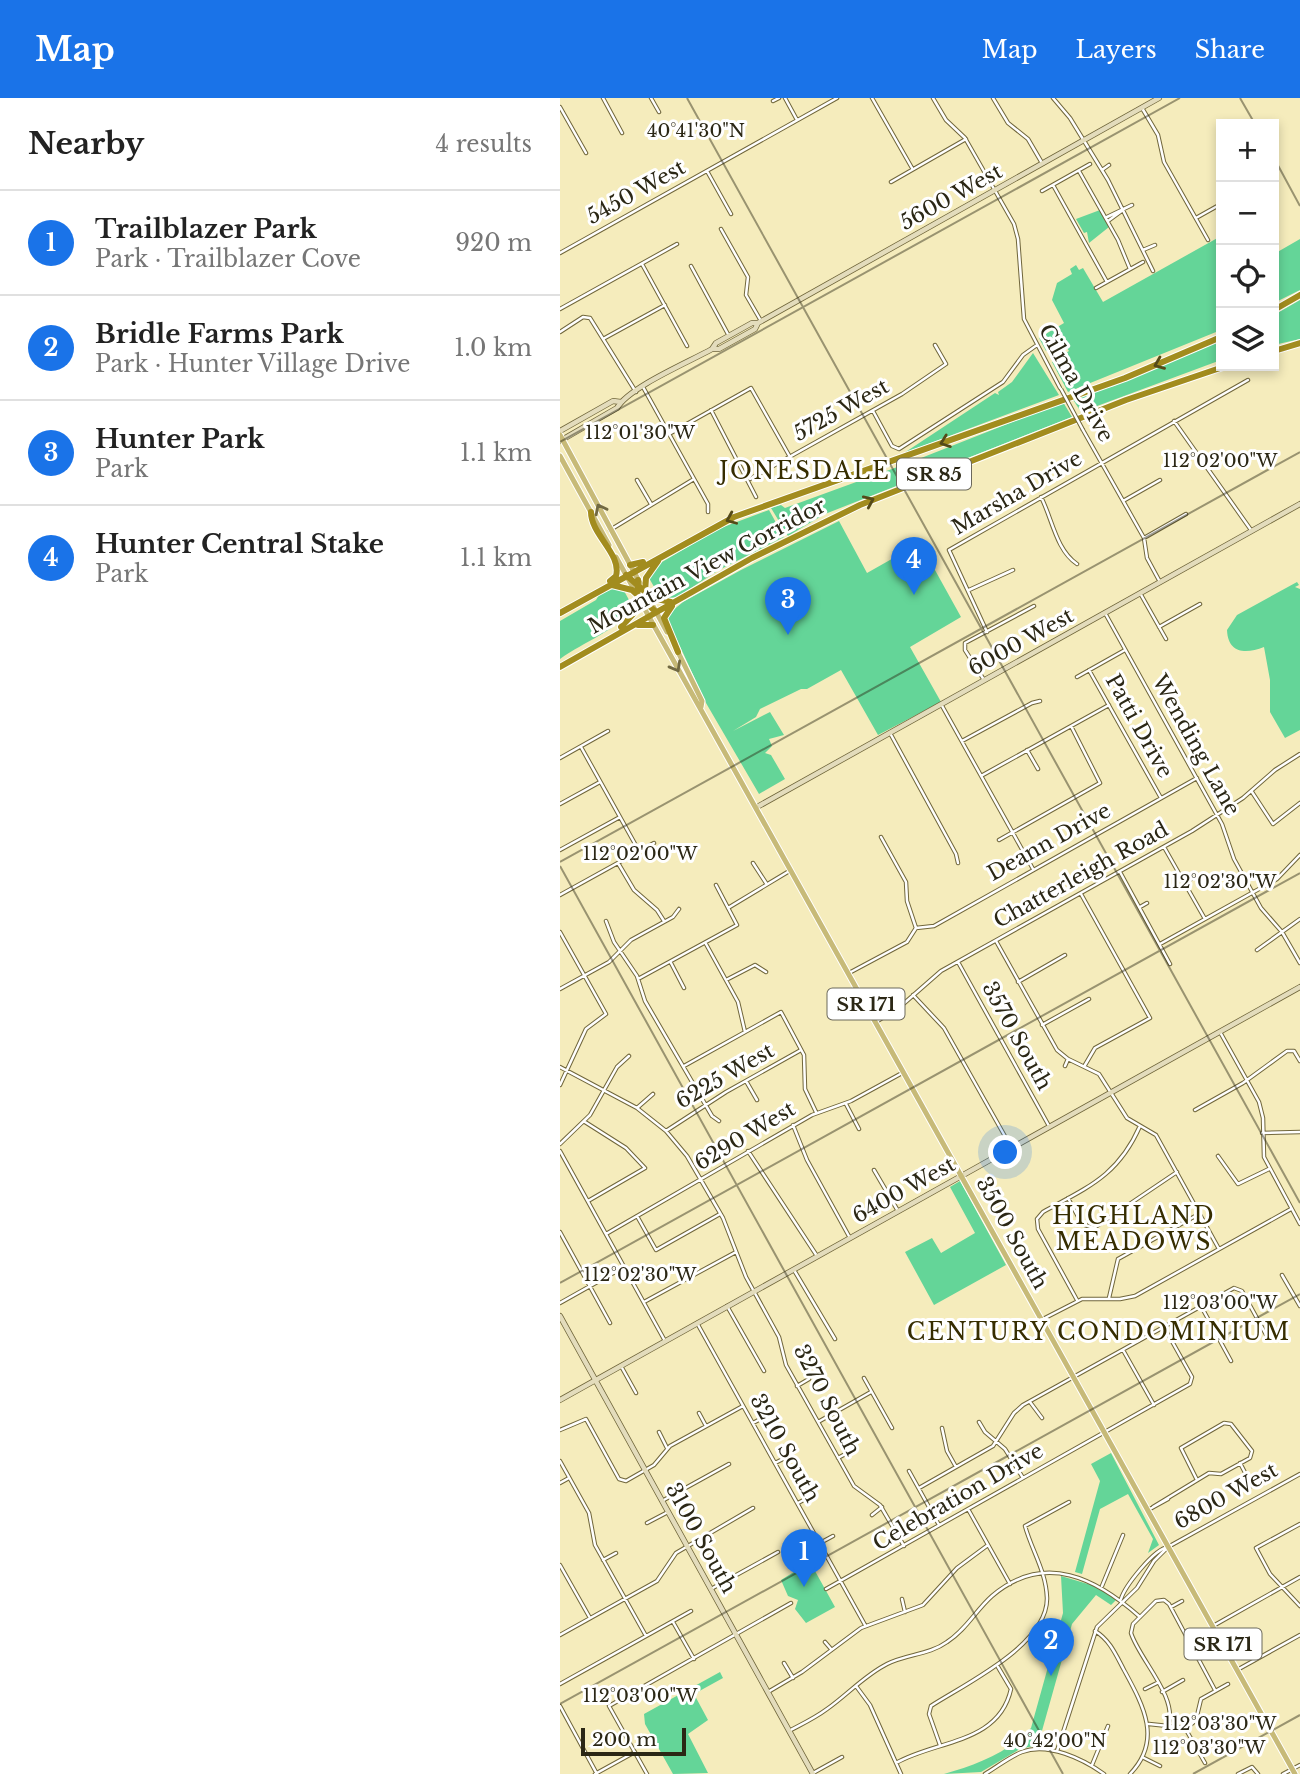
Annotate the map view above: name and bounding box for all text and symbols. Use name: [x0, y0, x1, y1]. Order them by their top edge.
text: Map: [35, 29, 115, 70]
text: Map: [982, 35, 1038, 64]
text: Layers: [1076, 35, 1157, 64]
text: Share: [1195, 35, 1265, 64]
map controls: [1216, 119, 1279, 371]
button: +: [1216, 119, 1279, 182]
text: 40°41'30"N: [647, 120, 745, 142]
text: Nearby: [28, 125, 144, 162]
text: 4 results: [436, 130, 532, 158]
street label: 5450 West: [582, 154, 690, 230]
street label: 5600 West: [895, 158, 1007, 236]
button: −: [1216, 182, 1279, 245]
text: Trailblazer Park: [95, 213, 317, 245]
text: 1: [46, 229, 56, 257]
text: 920 m: [455, 229, 532, 257]
text: Park · Trailblazer Cove: [95, 245, 361, 273]
button: locate: [1216, 245, 1279, 308]
button: layers: [1216, 308, 1279, 371]
text: Bridle Farms Park: [95, 318, 344, 350]
street label: Cilma Drive: [1033, 319, 1119, 447]
text: 2: [44, 334, 58, 362]
text: 1.0 km: [454, 334, 532, 362]
text: Park · Hunter Village Drive: [95, 350, 410, 378]
one-way arrow: [1153, 356, 1165, 370]
street label: 5725 West: [789, 373, 893, 447]
text: 112°01'30"W: [585, 422, 696, 444]
text: Hunter Park: [95, 423, 264, 455]
one-way arrow: [939, 434, 952, 448]
text: 3: [44, 439, 58, 467]
text: 1.1 km: [460, 439, 532, 467]
street label: Marsha Drive: [947, 445, 1087, 541]
text: 112°02'00"W: [1163, 450, 1278, 472]
text: Park: [95, 455, 148, 483]
district label: JONESDALE: [716, 457, 891, 485]
road number: SR 85: [897, 458, 971, 490]
street label: Mountain View Corridor: [584, 492, 830, 640]
one-way arrow: [861, 495, 874, 509]
one-way arrow: [595, 504, 609, 516]
one-way arrow: [726, 511, 738, 525]
text: Hunter Central Stake: [95, 528, 384, 560]
pin: 4: [891, 537, 937, 595]
text: 4: [43, 544, 59, 572]
text: 1.1 km: [460, 544, 532, 572]
text: Park: [95, 560, 148, 588]
pin: 3: [765, 577, 811, 635]
street label: 6000 West: [964, 602, 1078, 682]
one-way arrow: [668, 659, 682, 672]
street label: Patti Drive: [1100, 669, 1178, 783]
street label: Wending Lane: [1146, 669, 1245, 820]
street label: Deann Drive: [983, 797, 1115, 887]
street label: Chatterleigh Road: [989, 816, 1173, 934]
text: 112°02'00"W: [583, 843, 698, 865]
text: 112°02'30"W: [1164, 871, 1277, 893]
street label: 3570 South: [976, 977, 1058, 1095]
road number: SR 171: [828, 988, 904, 1020]
street label: 6225 West: [671, 1037, 779, 1115]
street label: 6290 West: [690, 1096, 800, 1176]
your location: [988, 1135, 1022, 1169]
street label: 6400 West: [848, 1151, 960, 1229]
street label: 3500 South: [970, 1172, 1054, 1294]
district label: HIGHLAND MEADOWS: [1052, 1202, 1216, 1256]
text: 112°02'30"W: [584, 1264, 697, 1286]
text: 112°03'00"W: [1163, 1292, 1278, 1314]
district label: CENTURY CONDOMINIUM: [907, 1318, 1291, 1346]
street label: 3270 South: [788, 1340, 866, 1460]
street label: 3210 South: [745, 1389, 825, 1507]
street label: Celebration Drive: [868, 1438, 1048, 1556]
street label: 6800 West: [1170, 1457, 1282, 1535]
street label: 3100 South: [660, 1478, 742, 1598]
pin: 1: [781, 1529, 827, 1587]
pin: 2: [1028, 1618, 1074, 1676]
road number: SR 171: [1184, 1628, 1262, 1660]
text: 112°03'00"W: [583, 1685, 698, 1707]
text: 112°03'30"W: [1164, 1713, 1277, 1735]
scale bar: [581, 1725, 686, 1757]
text: 200 m: [592, 1728, 657, 1751]
text: 40°42'00"N: [1003, 1730, 1107, 1752]
text: 112°03'30"W: [1153, 1737, 1266, 1759]

